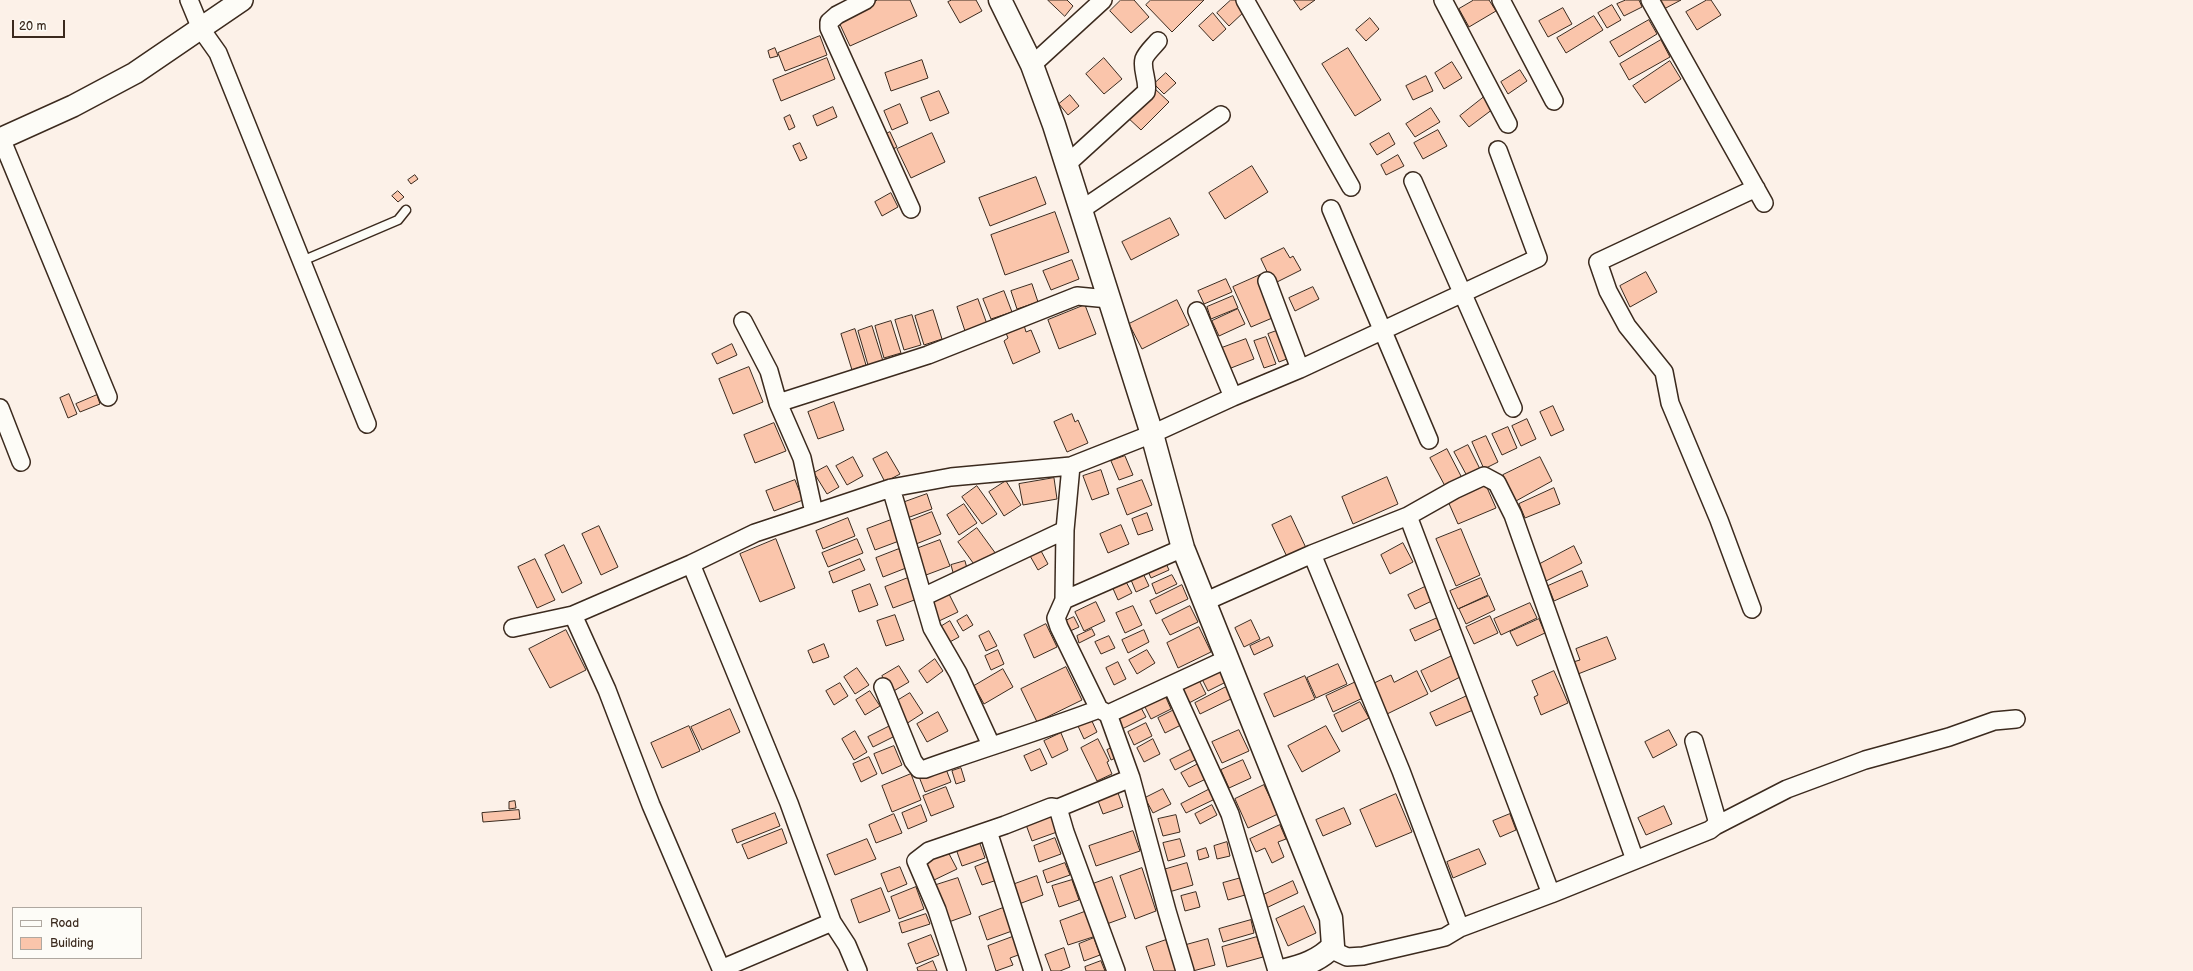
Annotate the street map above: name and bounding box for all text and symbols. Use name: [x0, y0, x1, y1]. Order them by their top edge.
scale bar: [14, 12, 67, 38]
text: 20 m: [19, 19, 46, 34]
legend: [12, 907, 142, 959]
text: Road: [50, 916, 79, 931]
text: Building: [50, 936, 94, 951]

